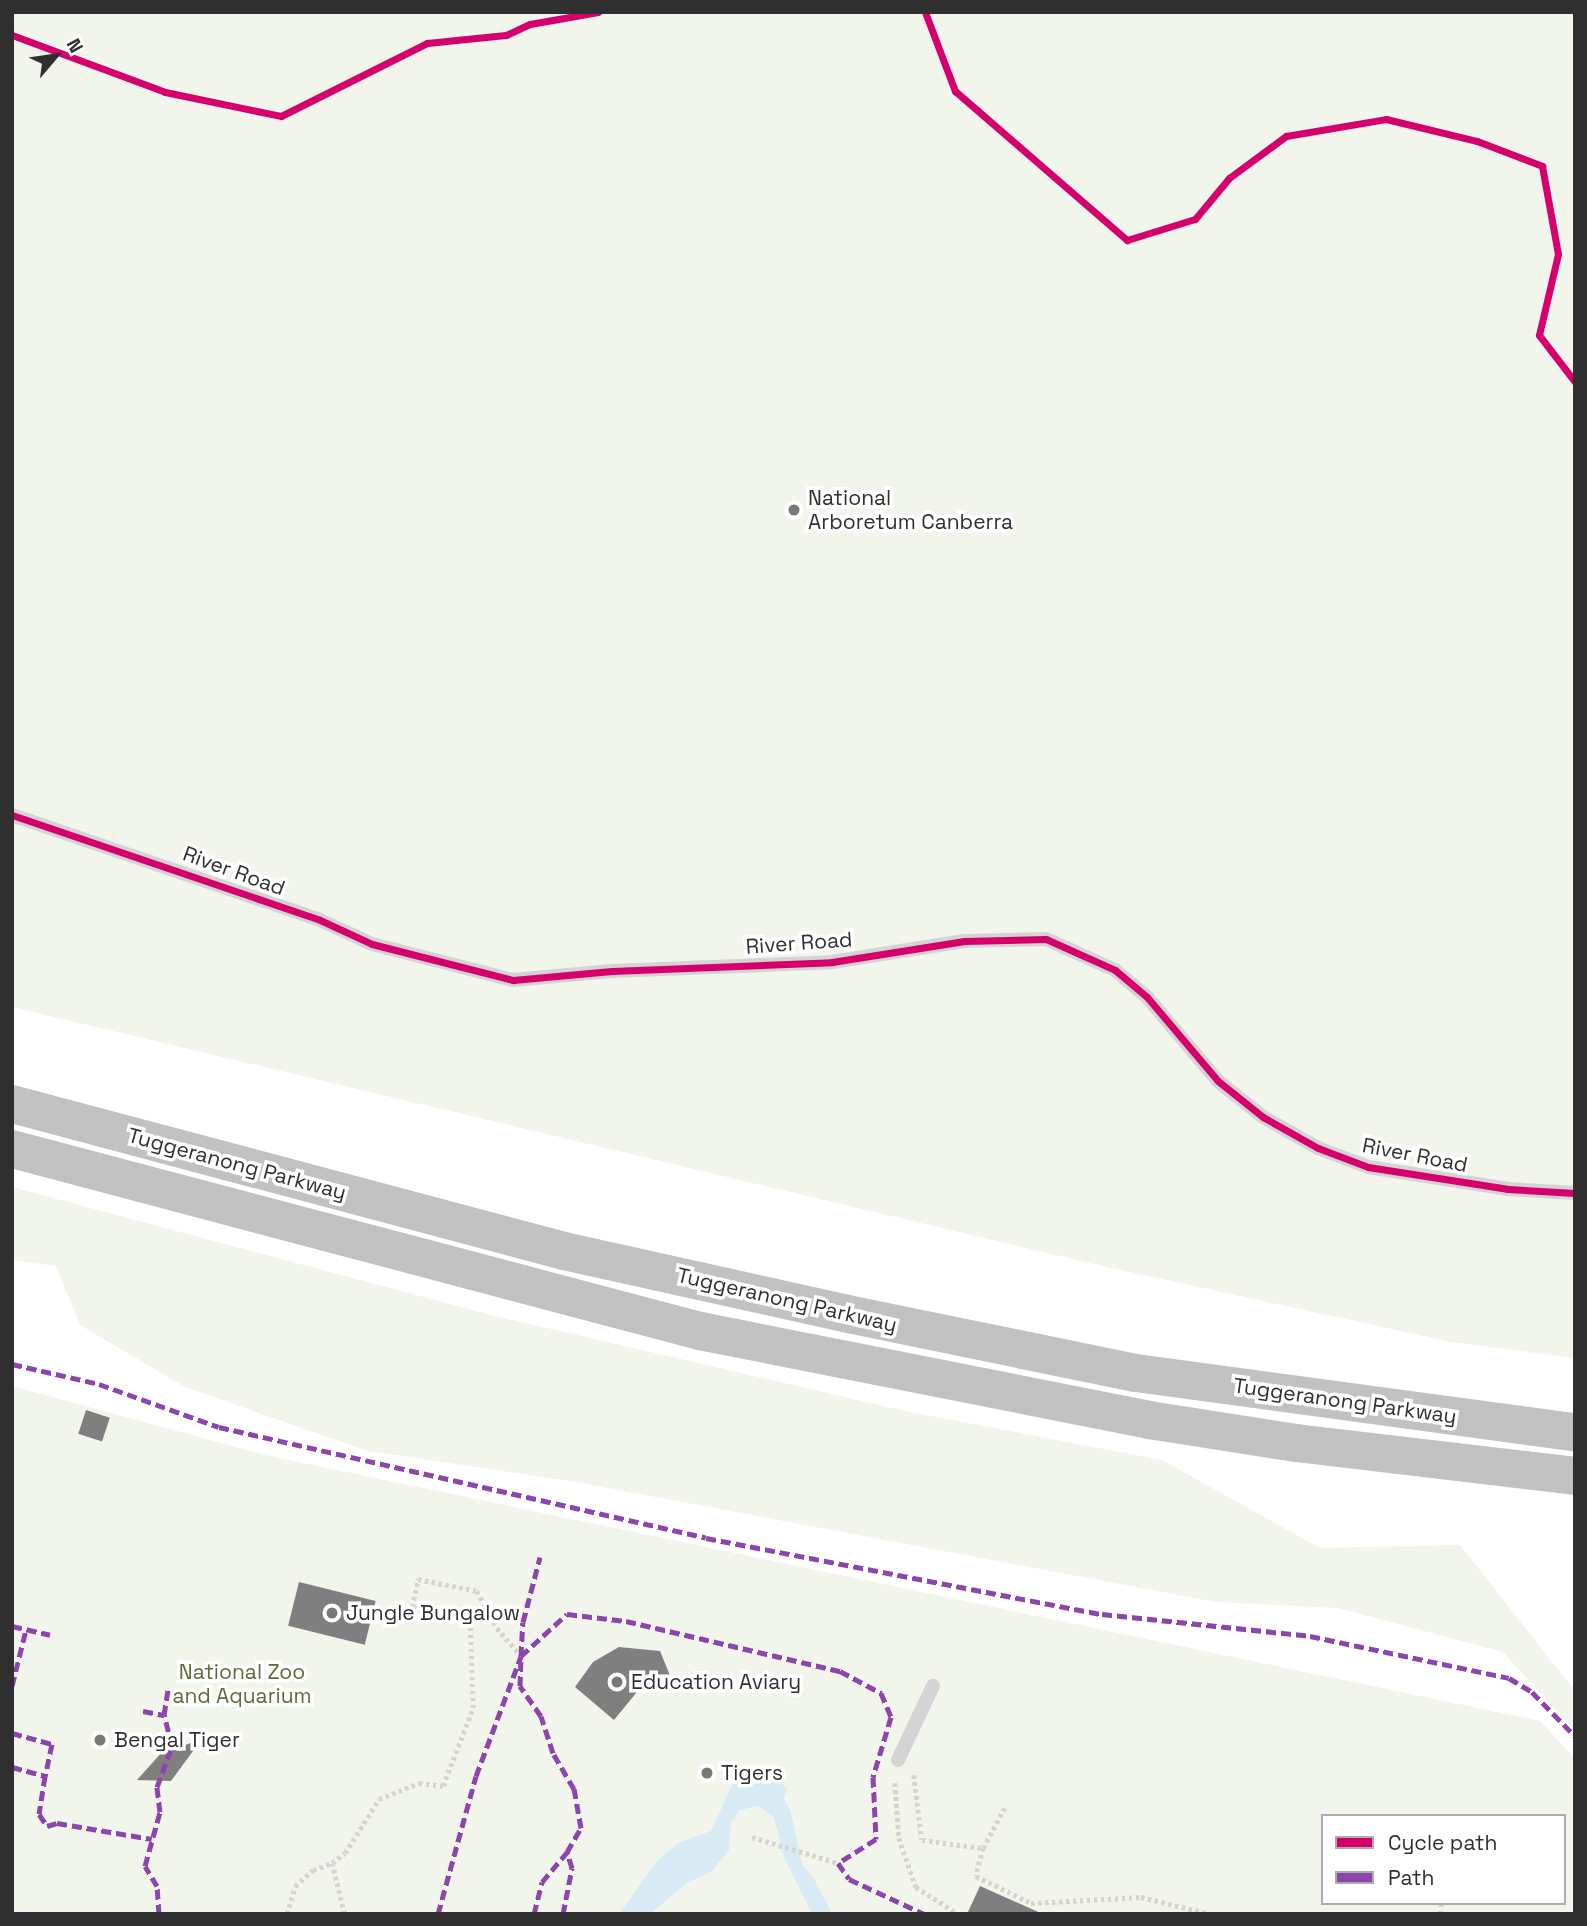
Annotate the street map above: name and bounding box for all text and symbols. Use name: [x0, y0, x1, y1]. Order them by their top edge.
north arrow: [21, 21, 91, 91]
text: N: [61, 34, 89, 57]
place label: National Arboretum Canberra: [808, 485, 1013, 535]
marker: National Arboretum Canberra: [786, 502, 802, 518]
street label: River Road: [180, 841, 288, 901]
street label: River Road: [745, 927, 853, 959]
street label: Tuggeranong Parkway: [125, 1123, 349, 1205]
street label: River Road: [1360, 1132, 1470, 1178]
street label: Tuggeranong Parkway: [674, 1262, 900, 1338]
street label: Tuggeranong Parkway: [1232, 1373, 1458, 1429]
place label: Jungle Bungalow: [346, 1600, 520, 1626]
marker: Jungle Bungalow: [324, 1605, 340, 1621]
park label: National Zoo and Aquarium: [172, 1659, 312, 1709]
place label: Education Aviary: [631, 1669, 801, 1695]
marker: Education Aviary: [609, 1674, 625, 1690]
place label: Bengal Tiger: [114, 1727, 240, 1753]
marker: Bengal Tiger: [92, 1732, 108, 1748]
place label: Tigers: [721, 1760, 783, 1786]
marker: Tigers: [699, 1765, 715, 1781]
legend: [1321, 1814, 1566, 1905]
text: Cycle path: [1388, 1829, 1497, 1856]
text: Path: [1388, 1864, 1434, 1891]

